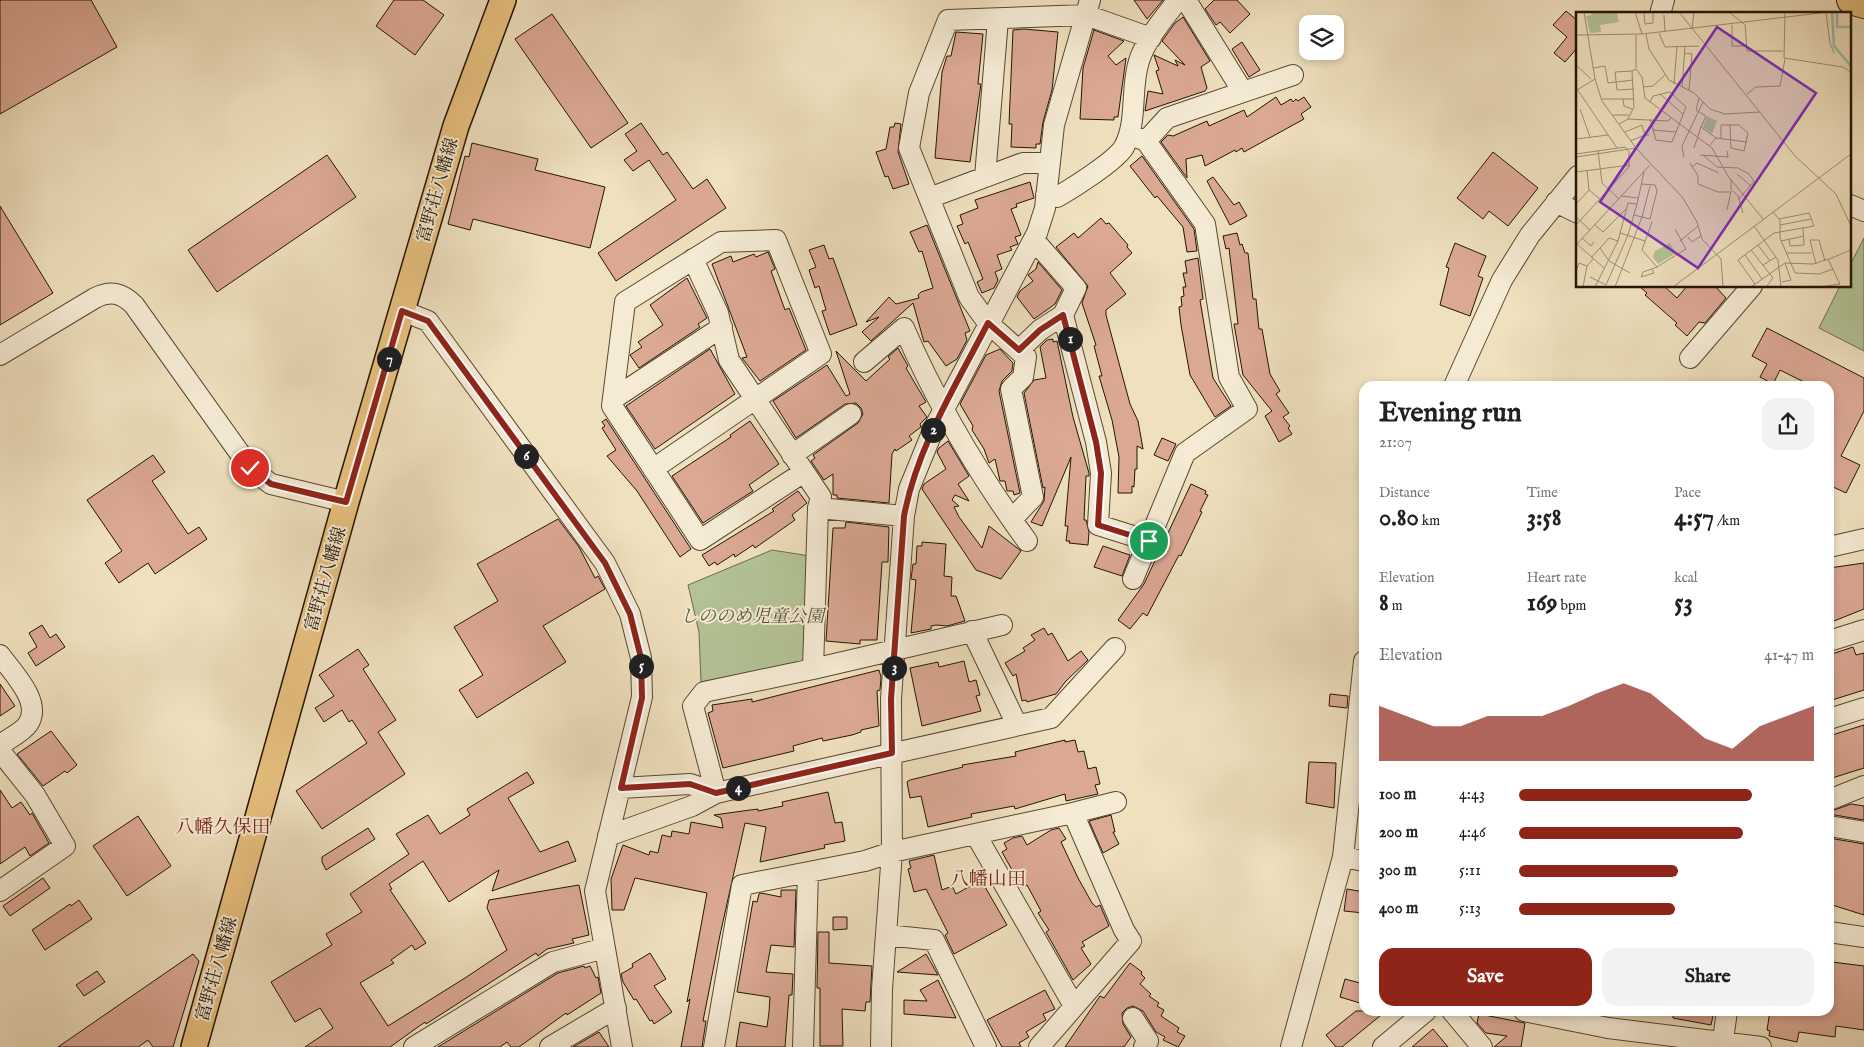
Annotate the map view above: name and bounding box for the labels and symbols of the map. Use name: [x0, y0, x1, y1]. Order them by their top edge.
inset map: [1576, 12, 1852, 288]
street label: 富野荘八幡線: [413, 135, 464, 245]
pin: 1: [1058, 326, 1082, 352]
pin: 7: [376, 346, 402, 372]
pin: 2: [920, 418, 946, 442]
pin: 6: [514, 444, 538, 468]
pin: [229, 447, 271, 489]
pin: [1128, 520, 1170, 562]
street label: 富野荘八幡線: [301, 524, 352, 634]
park label: しののめ児童公園: [680, 606, 827, 629]
pin: 5: [628, 654, 654, 678]
pin: 3: [882, 656, 906, 680]
pin: 4: [726, 776, 750, 800]
district label: 八幡久保田: [175, 816, 271, 840]
district label: 八幡山田: [950, 868, 1026, 892]
street label: 富野荘八幡線: [192, 914, 243, 1024]

